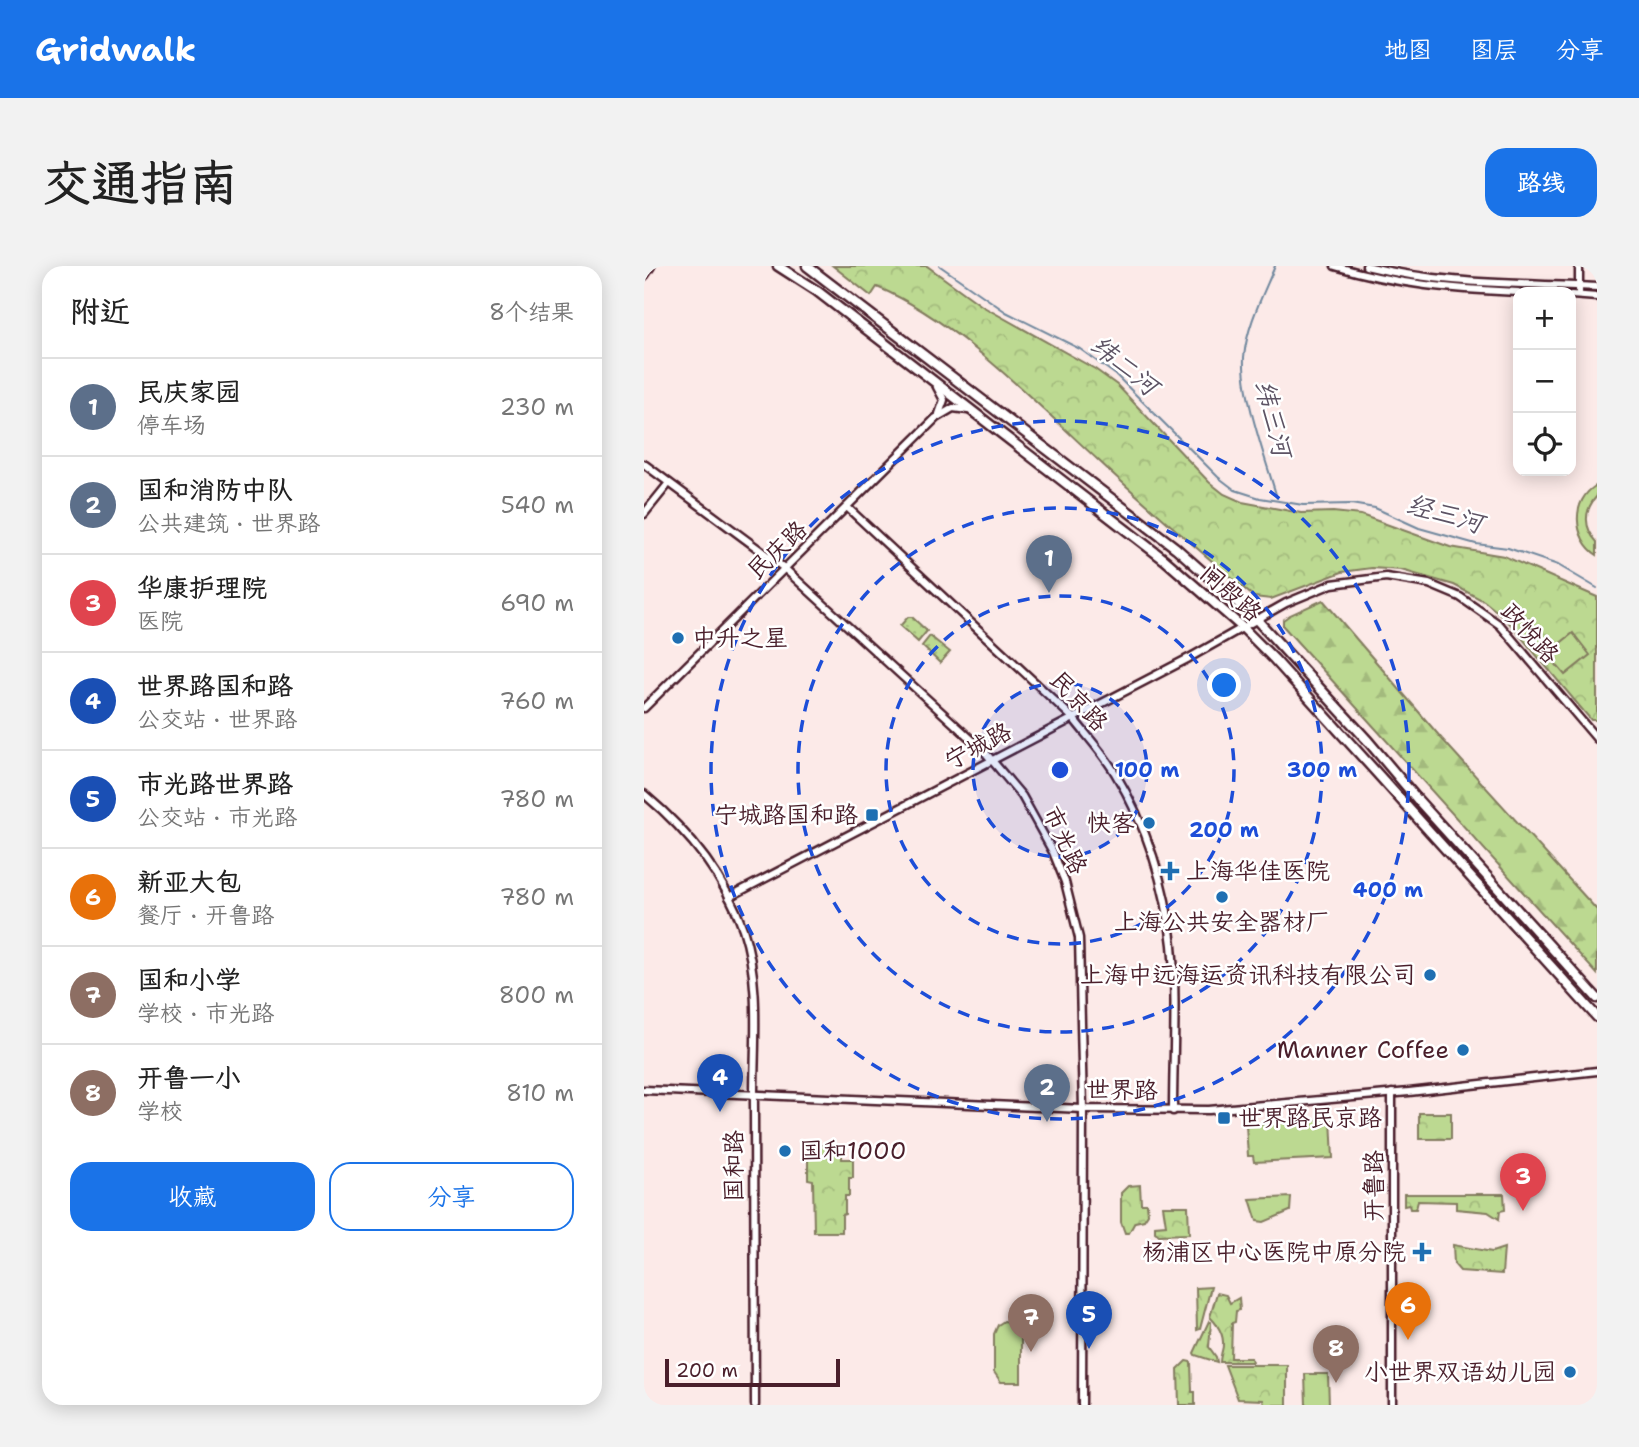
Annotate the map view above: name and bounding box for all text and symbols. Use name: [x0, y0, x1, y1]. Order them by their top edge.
text: Gridwalk: [35, 27, 196, 72]
text: 地图: [1384, 34, 1432, 66]
text: 图层: [1470, 34, 1518, 66]
text: 分享: [1556, 34, 1604, 66]
button: 路线: [1485, 148, 1597, 217]
text: 交通指南: [42, 150, 238, 216]
map controls: [1513, 287, 1576, 476]
button: +: [1513, 287, 1576, 350]
text: 附近: [70, 291, 130, 332]
text: 8个结果: [489, 297, 574, 327]
water label: 纬二河: [1084, 327, 1169, 406]
button: −: [1513, 350, 1576, 413]
text: 民庆家园: [137, 374, 241, 409]
water label: 纬三河: [1248, 376, 1301, 464]
text: 1: [88, 392, 98, 422]
text: 230 m: [500, 392, 574, 422]
text: 停车场: [137, 410, 206, 440]
button: locate: [1513, 413, 1576, 476]
text: 国和消防中队: [137, 472, 293, 507]
water label: 经三河: [1403, 485, 1491, 542]
text: 2: [85, 490, 101, 520]
text: 540 m: [501, 490, 574, 520]
text: 公共建筑 · 世界路: [137, 508, 320, 538]
street label: 民庆路: [740, 513, 814, 587]
pin: 1: [1026, 535, 1072, 593]
street label: 闸殷路: [1193, 557, 1269, 629]
text: 华康护理院: [137, 570, 267, 605]
text: 3: [85, 588, 101, 618]
text: 690 m: [500, 588, 574, 618]
street label: 政悦路: [1494, 596, 1566, 670]
text: 医院: [137, 606, 183, 636]
place label: 中升之星: [692, 622, 788, 654]
marker: 中升之星: [670, 630, 686, 646]
street label: 民京路: [1043, 664, 1115, 738]
text: 世界路国和路: [137, 668, 293, 703]
your location: [1207, 668, 1241, 702]
text: 4: [85, 686, 101, 716]
text: 760 m: [500, 686, 574, 716]
text: 公交站 · 世界路: [137, 704, 297, 734]
street label: 宁城路: [939, 715, 1017, 777]
text: 100 m: [1115, 756, 1179, 784]
text: 300 m: [1287, 756, 1357, 784]
centre of rings: [1048, 758, 1072, 782]
text: 市光路世界路: [137, 766, 293, 801]
text: 5: [86, 784, 100, 814]
text: 780 m: [499, 784, 574, 814]
place label: 宁城路国和路: [714, 799, 858, 831]
street label: 市光路: [1035, 801, 1095, 879]
text: 公交站 · 市光路: [137, 802, 297, 832]
marker: 宁城路国和路: [864, 807, 880, 823]
place label: 快客: [1087, 807, 1135, 839]
marker: 快客: [1141, 815, 1157, 831]
text: 200 m: [1189, 816, 1259, 844]
place label: 上海华佳医院: [1186, 855, 1330, 887]
marker: 上海华佳医院: [1160, 861, 1180, 881]
text: 新亚大包: [137, 864, 241, 899]
text: 400 m: [1353, 876, 1423, 904]
text: 6: [85, 882, 101, 912]
text: 780 m: [499, 882, 574, 912]
marker: 上海公共安全器材厂: [1214, 889, 1230, 905]
text: 餐厅 · 开鲁路: [137, 900, 274, 930]
place label: 上海公共安全器材厂: [1114, 906, 1330, 938]
place label: 上海中远海运资讯科技有限公司: [1080, 959, 1416, 991]
text: 国和小学: [137, 962, 241, 997]
marker: 上海中远海运资讯科技有限公司: [1422, 967, 1438, 983]
text: 7: [85, 980, 101, 1010]
text: 800 m: [499, 980, 574, 1010]
text: 学校 · 市光路: [137, 998, 274, 1028]
place label: Manner Coffee: [1277, 1034, 1449, 1066]
marker: Manner Coffee: [1455, 1042, 1471, 1058]
pin: 4: [697, 1054, 743, 1112]
text: 开鲁一小: [137, 1060, 241, 1095]
pin: 2: [1024, 1064, 1070, 1122]
street label: 世界路: [1086, 1073, 1158, 1107]
text: 8: [85, 1078, 101, 1108]
text: 810 m: [506, 1078, 574, 1108]
text: 学校: [137, 1096, 183, 1126]
place label: 世界路民京路: [1238, 1102, 1382, 1134]
marker: 世界路民京路: [1216, 1110, 1232, 1126]
street label: 国和路: [718, 1130, 750, 1202]
place label: 国和1000: [799, 1135, 906, 1167]
marker: 国和1000: [777, 1143, 793, 1159]
street label: 开鲁路: [1358, 1150, 1390, 1222]
pin: 3: [1500, 1153, 1546, 1211]
button: 收藏: [70, 1162, 315, 1231]
button: 分享: [329, 1162, 574, 1231]
place label: 杨浦区中心医院中原分院: [1142, 1236, 1406, 1268]
marker: 杨浦区中心医院中原分院: [1412, 1242, 1432, 1262]
pin: 6: [1385, 1282, 1431, 1340]
pin: 5: [1066, 1291, 1112, 1349]
pin: 7: [1008, 1294, 1054, 1352]
pin: 8: [1313, 1325, 1359, 1383]
scale bar: [665, 1356, 840, 1388]
place label: 小世界双语幼儿园: [1364, 1356, 1556, 1388]
text: 200 m: [676, 1358, 738, 1383]
marker: 小世界双语幼儿园: [1562, 1364, 1578, 1380]

